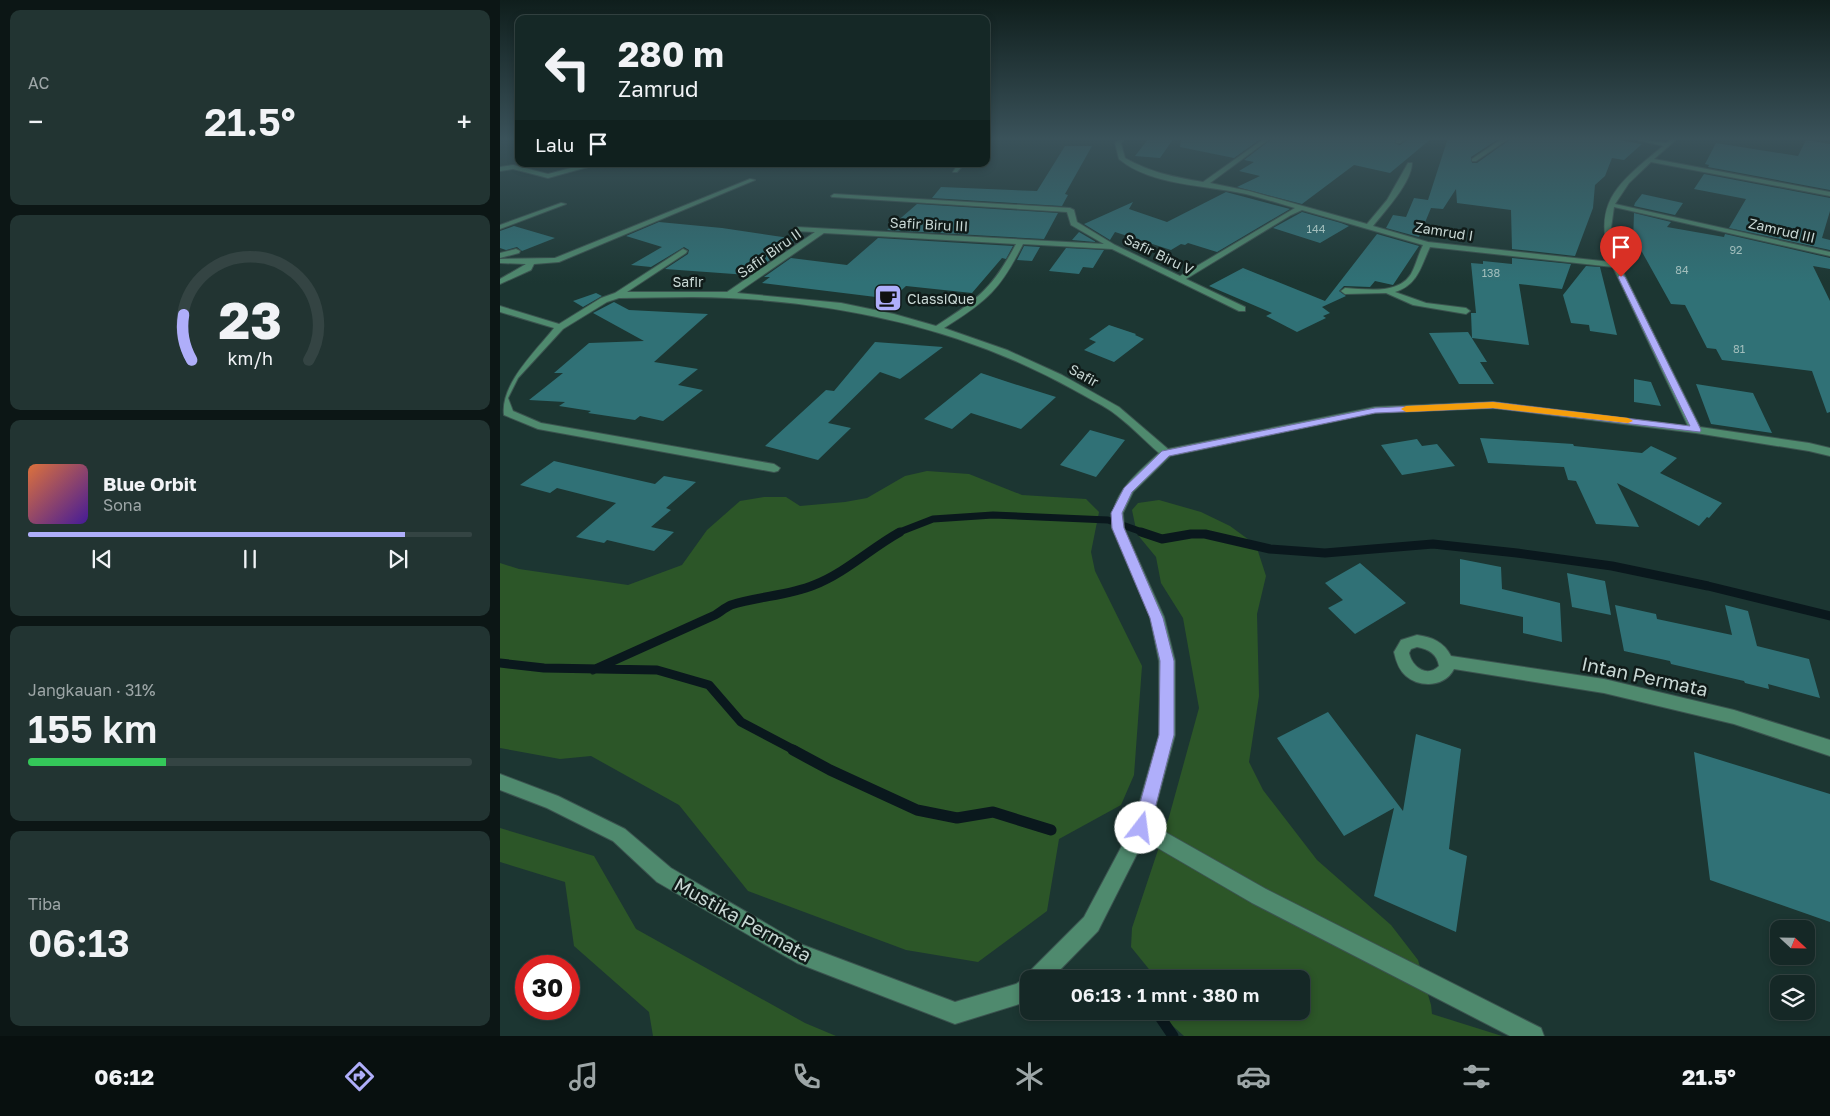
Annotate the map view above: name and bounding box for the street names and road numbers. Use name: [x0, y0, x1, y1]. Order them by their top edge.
street label: Safir Biru III: [889, 213, 969, 235]
street label: Zamrud III: [1747, 214, 1817, 246]
street label: Zamrud I: [1413, 218, 1475, 244]
street label: Safir Biru II: [734, 225, 804, 281]
street label: Safir Biru V: [1122, 230, 1197, 278]
street label: Safir: [672, 273, 704, 290]
street label: Safir: [1066, 360, 1102, 390]
street label: Intan Permata: [1580, 651, 1710, 701]
street label: Mustika Permata: [671, 872, 815, 966]

